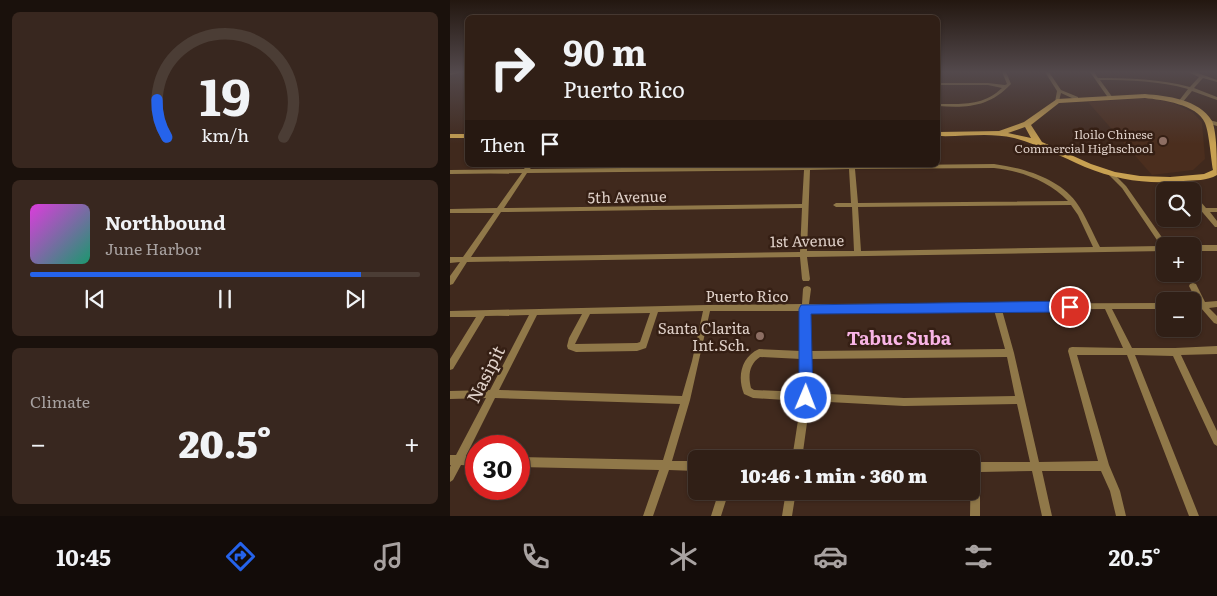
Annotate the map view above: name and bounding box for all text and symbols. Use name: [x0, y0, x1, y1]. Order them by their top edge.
text: 90 m: [563, 25, 647, 77]
icon: right: [480, 35, 545, 100]
text: 19: [199, 55, 251, 132]
text: Puerto Rico: [563, 72, 685, 105]
text: km/h: [201, 121, 249, 148]
place label: Iloilo Chinese Commercial Highschool: [1015, 125, 1153, 157]
text: Then: [480, 130, 526, 158]
icon: arrive: [536, 130, 564, 158]
marker: Iloilo Chinese Commercial Highschool: [1157, 135, 1169, 147]
map controls: [1156, 182, 1201, 337]
button: search: [1156, 182, 1201, 227]
street label: 5th Avenue: [587, 184, 667, 208]
text: Northbound: [105, 208, 226, 236]
street label: 1st Avenue: [770, 228, 845, 252]
text: June Harbor: [105, 236, 201, 260]
button: +: [1156, 237, 1201, 282]
street label: Puerto Rico: [705, 284, 789, 307]
icon: previous: [81, 285, 109, 313]
icon: pause: [211, 285, 239, 313]
icon: next: [341, 285, 369, 313]
pin: [1049, 286, 1091, 328]
button: −: [1156, 292, 1201, 337]
icon: arrive: [1056, 293, 1084, 321]
place label: Santa Clarita Int.Sch.: [658, 316, 751, 356]
district label: Tabuc Suba: [847, 324, 952, 351]
marker: Santa Clarita Int.Sch.: [754, 330, 766, 342]
street label: Nasipit: [459, 340, 511, 408]
position arrow: [779, 371, 831, 423]
text: Climate: [30, 389, 90, 413]
text: 20.5°: [178, 413, 272, 470]
text: −: [30, 421, 46, 463]
text: +: [404, 421, 420, 463]
speed limit sign: 30: [465, 435, 530, 500]
text: 10:46 · 1 min · 360 m: [741, 461, 927, 489]
icon: directions: [223, 539, 258, 574]
icon: music: [371, 539, 406, 574]
icon: phone: [518, 539, 553, 574]
icon: climate: [666, 539, 701, 574]
icon: car: [813, 539, 848, 574]
icon: filters: [961, 539, 996, 574]
text: 10:45: [56, 540, 111, 573]
text: 20.5°: [1108, 540, 1161, 573]

